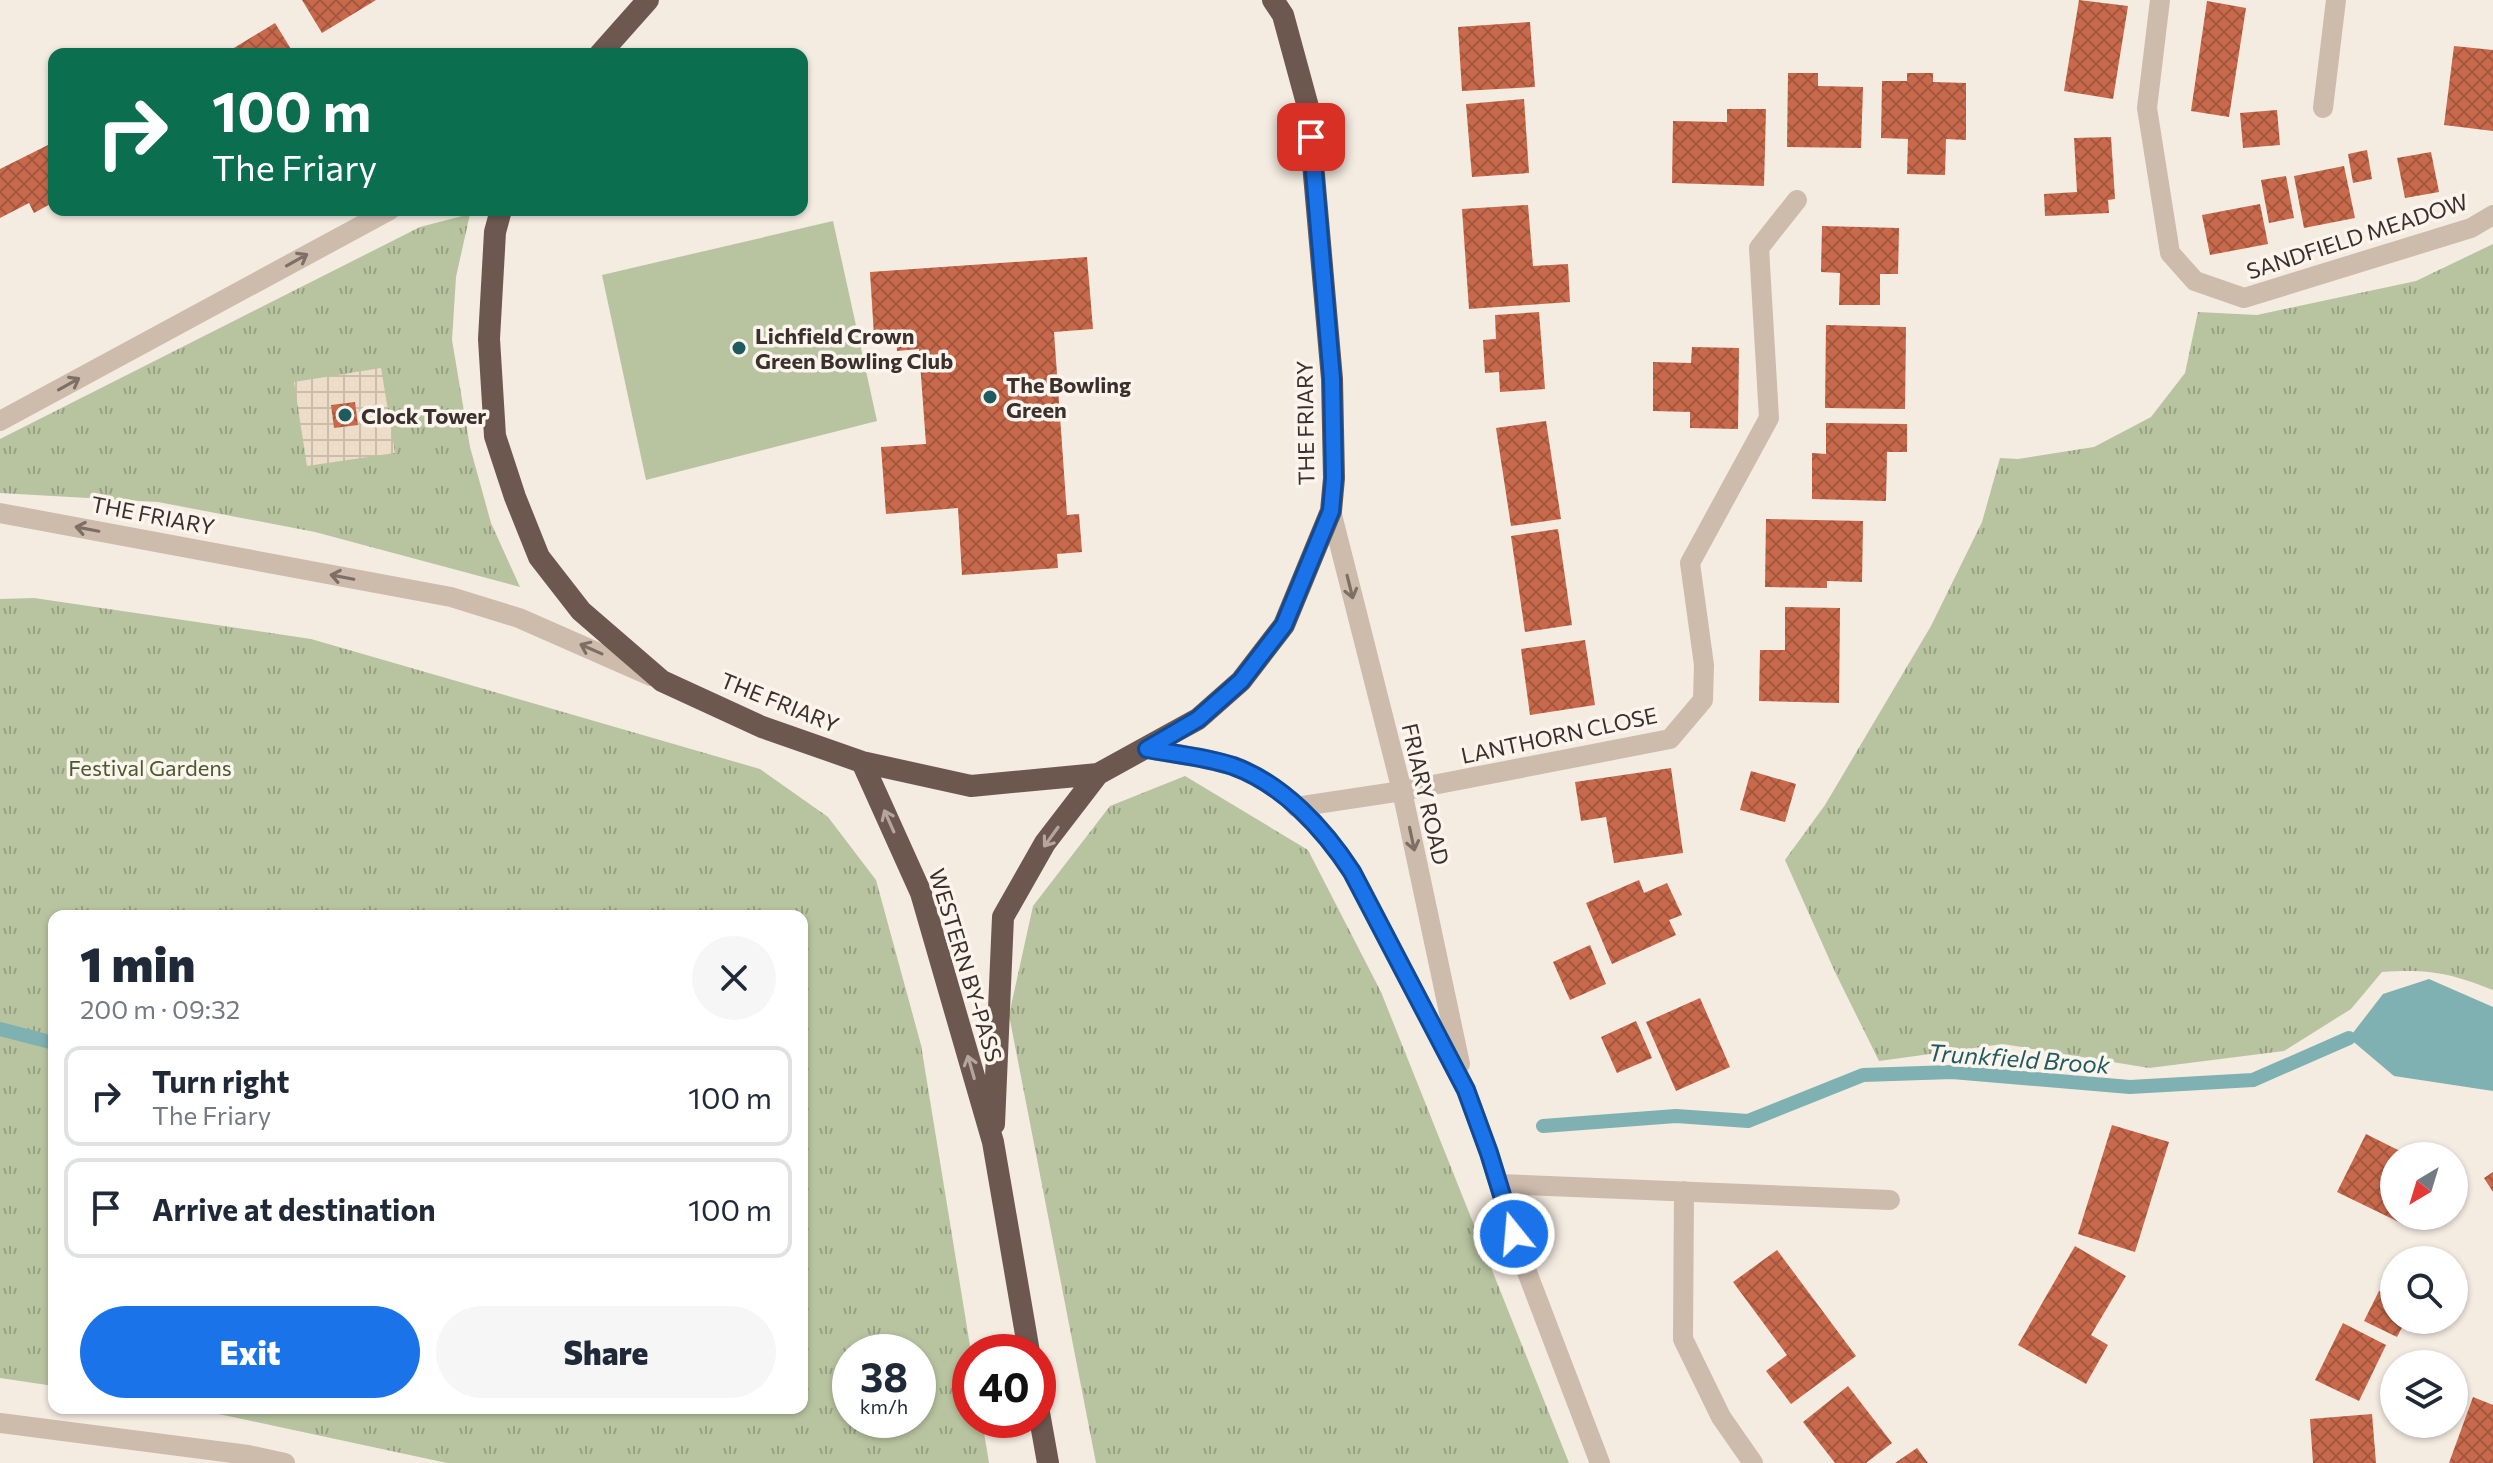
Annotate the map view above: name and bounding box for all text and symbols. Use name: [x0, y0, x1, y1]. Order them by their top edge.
text: 100 m: [212, 75, 371, 144]
icon: right: [80, 80, 184, 184]
pin: [1277, 103, 1345, 171]
icon: arrive: [1289, 115, 1333, 159]
text: The Friary: [212, 144, 377, 188]
street label: SANDFIELD MEADOW: [2243, 187, 2471, 285]
one-way arrow: [285, 251, 308, 267]
place label: Lichfield Crown Green Bowling Club: [755, 322, 953, 374]
marker: Lichfield Crown Green Bowling Club: [730, 339, 748, 357]
street label: THE FRIARY: [1290, 360, 1320, 486]
place label: The Bowling Green: [1006, 371, 1131, 423]
one-way arrow: [56, 376, 80, 391]
marker: The Bowling Green: [981, 388, 999, 406]
place label: Clock Tower: [361, 402, 486, 429]
marker: Clock Tower: [336, 406, 354, 424]
street label: THE FRIARY: [89, 490, 217, 540]
one-way arrow: [75, 520, 100, 535]
one-way arrow: [330, 568, 356, 583]
one-way arrow: [1343, 574, 1358, 599]
one-way arrow: [579, 641, 603, 656]
street label: THE FRIARY: [717, 666, 843, 738]
street label: LANTHORN CLOSE: [1459, 701, 1659, 769]
street label: FRIARY ROAD: [1397, 721, 1455, 867]
park label: Festival Gardens: [68, 754, 232, 781]
one-way arrow: [880, 809, 895, 834]
one-way arrow: [1043, 825, 1059, 847]
one-way arrow: [1406, 826, 1421, 852]
street label: WESTERN BY-PASS: [924, 865, 1008, 1065]
text: 1 min: [80, 933, 195, 992]
button: close: [692, 936, 776, 1020]
text: 200 m · 09:32: [80, 993, 240, 1024]
water label: Trunkfield Brook: [1927, 1037, 2112, 1079]
one-way arrow: [963, 1055, 978, 1081]
text: Turn right: [152, 1062, 289, 1099]
icon: right: [84, 1074, 128, 1118]
text: 100 m: [688, 1078, 772, 1115]
text: The Friary: [152, 1099, 271, 1130]
north arrow: [2380, 1142, 2468, 1230]
map controls: [2380, 1142, 2468, 1438]
icon: arrive: [84, 1186, 128, 1230]
text: Arrive at destination: [152, 1190, 436, 1227]
text: 100 m: [688, 1190, 772, 1227]
position arrow: [1472, 1192, 1556, 1276]
button: search: [2380, 1246, 2468, 1334]
button: Exit: [80, 1306, 420, 1398]
button: Share: [436, 1306, 776, 1398]
speed limit sign: 40: [952, 1334, 1056, 1438]
button: layers: [2380, 1350, 2468, 1438]
text: 38: [860, 1351, 908, 1400]
text: km/h: [860, 1394, 908, 1418]

